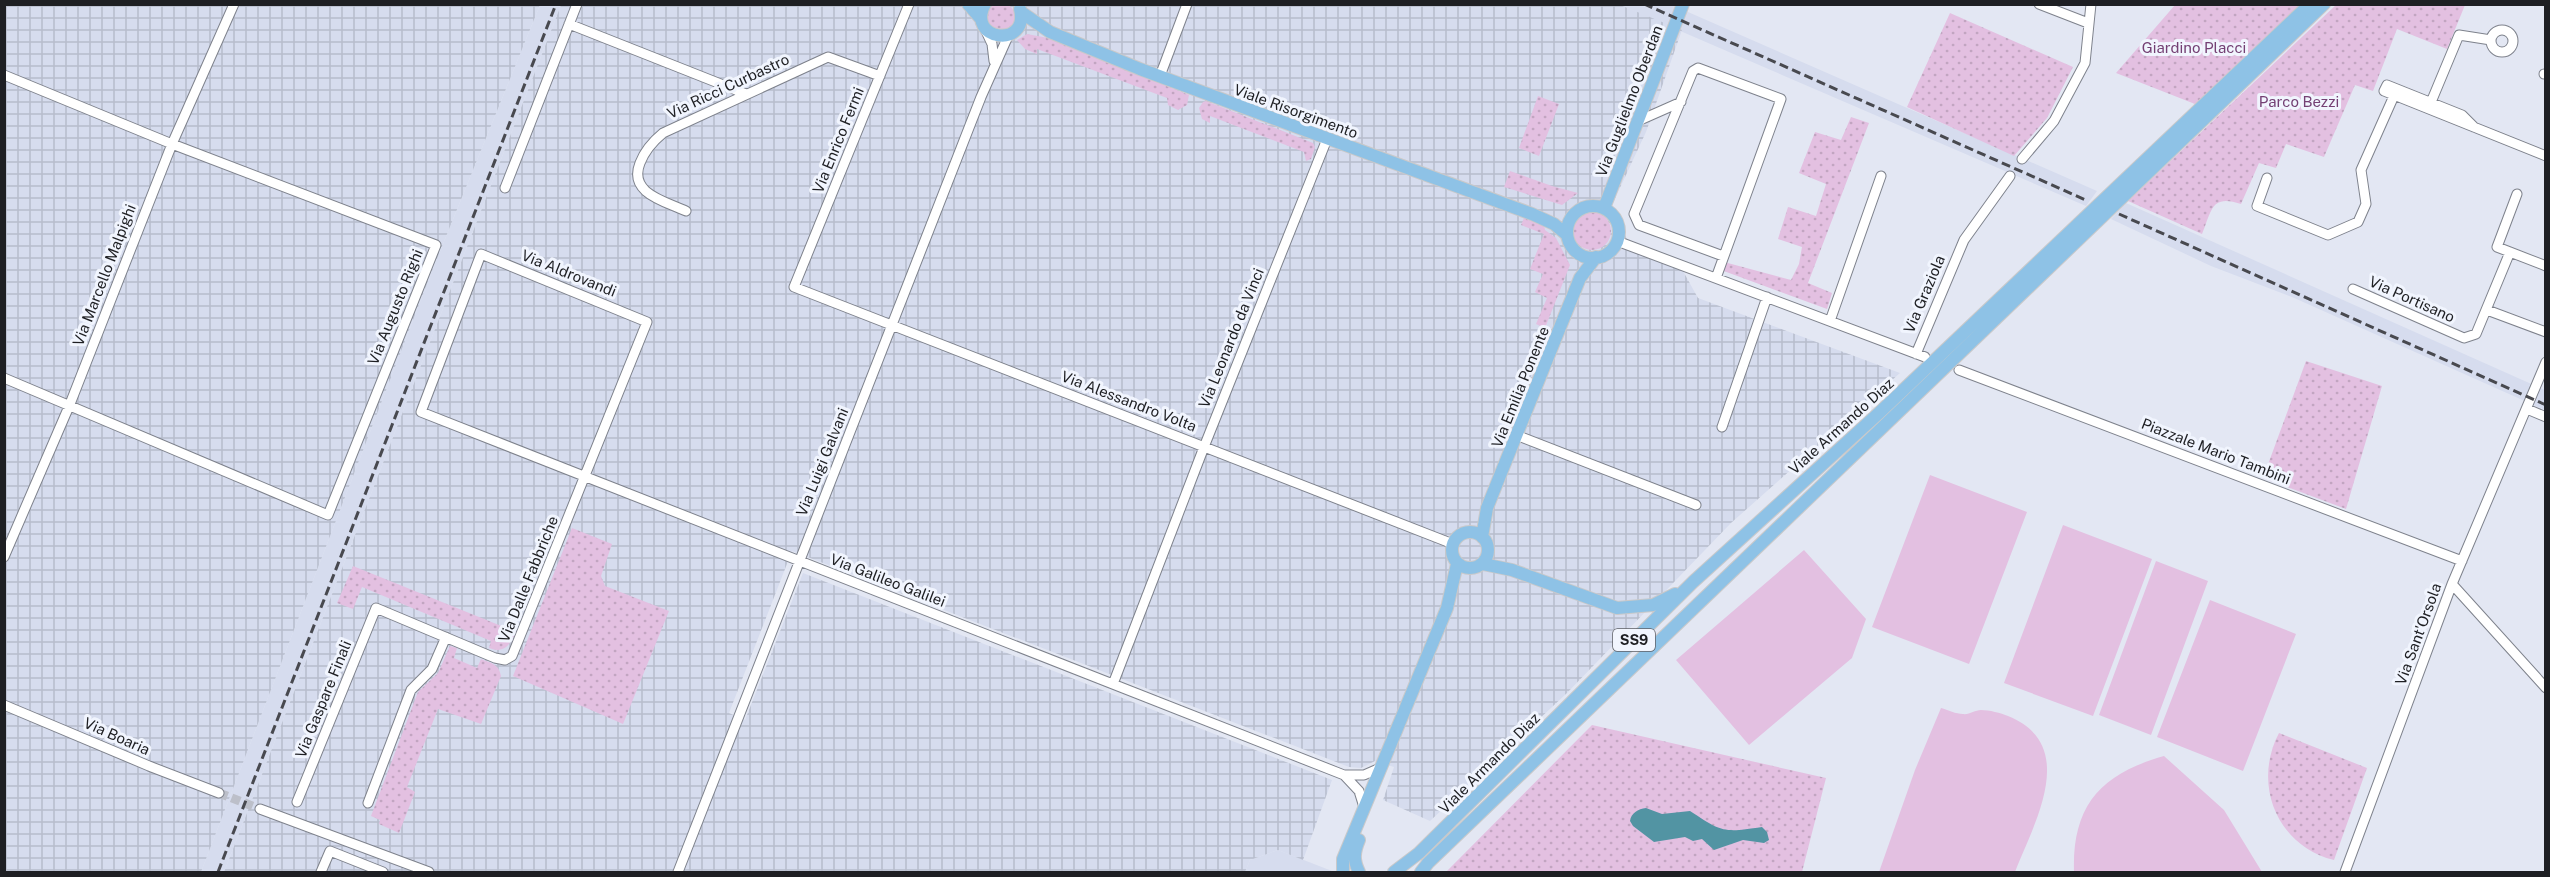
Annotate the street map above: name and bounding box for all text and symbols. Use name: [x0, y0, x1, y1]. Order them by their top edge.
street label: Via Guglielmo Oberdan: [1592, 23, 1666, 179]
park label: Giardino Placci: [2142, 39, 2246, 56]
street label: Via Ricci Curbastro: [664, 50, 792, 122]
street label: Viale Risorgimento: [1232, 81, 1360, 141]
street label: Via Enrico Fermi: [809, 84, 867, 196]
park label: Parco Bezzi: [2259, 93, 2339, 110]
street label: Via Marcello Malpighi: [69, 202, 139, 348]
street label: Via Aldrovandi: [519, 246, 619, 300]
street label: Via Augusto Righi: [364, 247, 426, 367]
street label: Via Graziola: [1900, 253, 1948, 335]
street label: Via Leonardo da Vinci: [1195, 266, 1267, 410]
street label: Via Portisano: [2367, 273, 2457, 325]
street label: Via Emilia Ponente: [1488, 324, 1552, 450]
street label: Via Alessandro Volta: [1059, 367, 1199, 435]
street label: Viale Armando Diaz: [1785, 374, 1897, 478]
street label: Via Luigi Galvani: [793, 405, 851, 519]
street label: Piazzale Mario Tambini: [2139, 415, 2293, 487]
street label: Via Dalle Fabbriche: [495, 513, 561, 645]
street label: Via Galileo Galilei: [828, 550, 948, 610]
street label: Via Sant'Orsola: [2392, 581, 2444, 687]
road number: SS9: [1613, 629, 1655, 651]
street label: Via Gaspare Finali: [292, 638, 354, 760]
street label: Viale Armando Diaz: [1435, 709, 1543, 817]
street label: Via Boaria: [81, 714, 153, 758]

